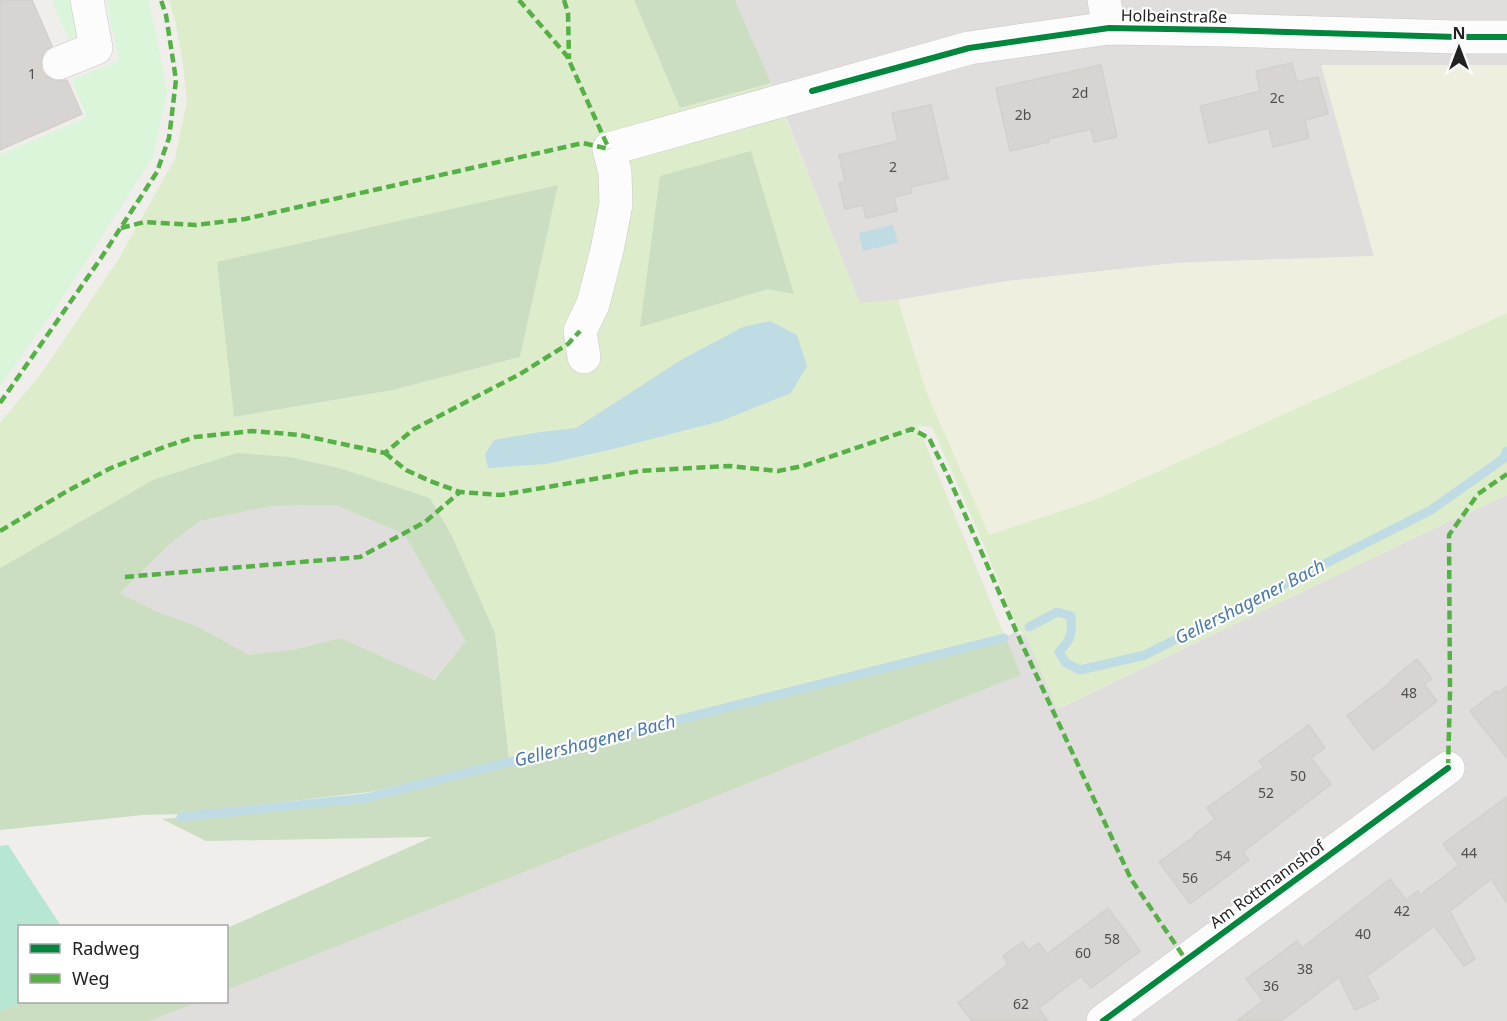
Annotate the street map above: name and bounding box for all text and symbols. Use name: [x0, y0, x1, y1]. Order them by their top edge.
street label: Holbeinstraße: [1121, 4, 1227, 28]
north arrow: [1429, 18, 1489, 78]
text: N: [1452, 22, 1466, 44]
house number: 1: [28, 64, 36, 83]
house number: 2d: [1072, 83, 1088, 102]
house number: 2c: [1270, 88, 1285, 107]
house number: 2b: [1015, 105, 1031, 124]
house number: 2: [889, 157, 897, 176]
water label: Gellershagener Bach: [1170, 553, 1329, 649]
house number: 48: [1401, 683, 1417, 702]
water label: Gellershagener Bach: [512, 708, 678, 772]
house number: 50: [1290, 766, 1306, 785]
house number: 52: [1258, 783, 1274, 802]
street label: Am Rottmannshof: [1205, 834, 1330, 933]
house number: 44: [1461, 843, 1477, 862]
house number: 54: [1215, 846, 1231, 865]
house number: 56: [1182, 868, 1198, 887]
house number: 42: [1394, 901, 1410, 920]
house number: 40: [1355, 924, 1371, 943]
legend: [18, 925, 228, 1003]
house number: 58: [1104, 929, 1120, 948]
text: Radweg: [72, 936, 140, 960]
house number: 60: [1075, 943, 1091, 962]
house number: 38: [1297, 959, 1313, 978]
text: Weg: [72, 966, 110, 990]
house number: 36: [1263, 976, 1279, 995]
house number: 62: [1013, 994, 1029, 1013]

